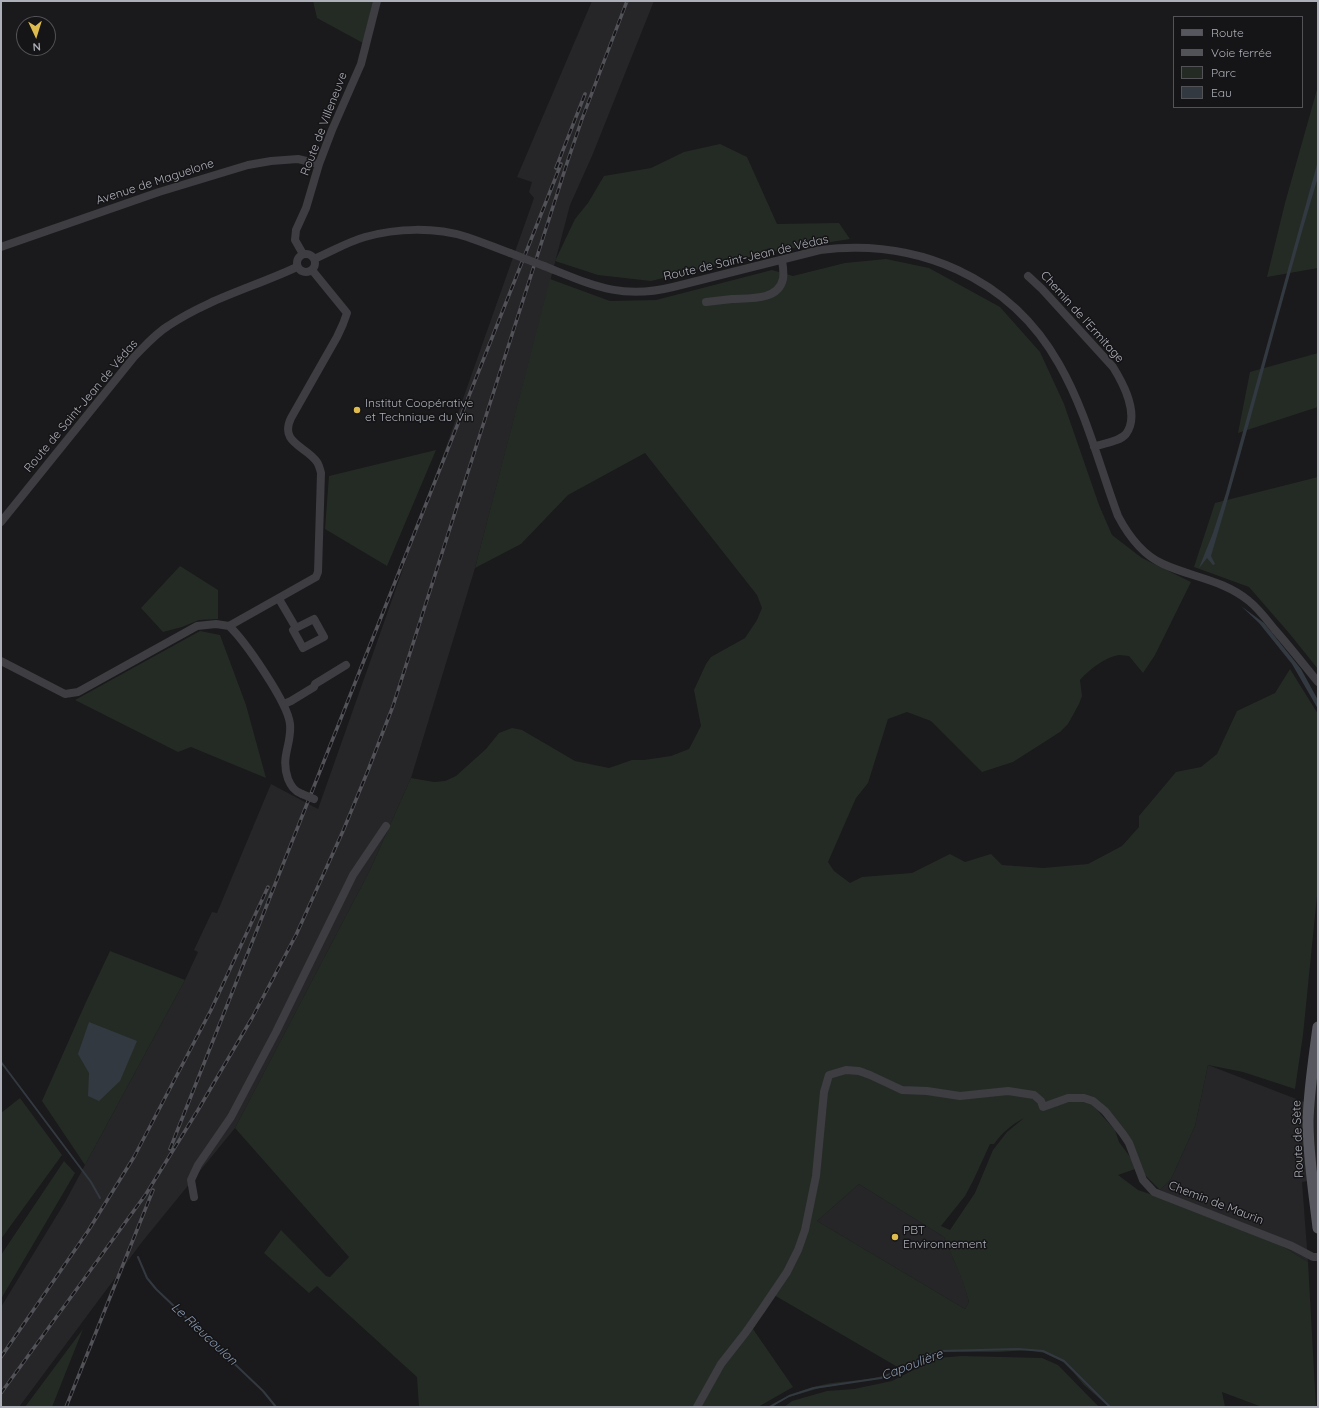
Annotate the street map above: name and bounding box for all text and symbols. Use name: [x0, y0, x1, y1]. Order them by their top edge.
north arrow: [16, 16, 56, 56]
legend: [1173, 16, 1303, 108]
text: Route: [1211, 25, 1244, 40]
text: N: [32, 40, 41, 54]
text: Voie ferrée: [1211, 45, 1272, 60]
text: Parc: [1211, 65, 1236, 80]
street label: Route de Villeneuve: [298, 70, 350, 178]
text: Eau: [1211, 85, 1232, 100]
street label: Avenue de Maguelone: [94, 156, 216, 208]
street label: Route de Saint-Jean de Védas: [662, 232, 830, 284]
street label: Chemin de l'Ermitage: [1037, 268, 1127, 366]
street label: Route de Saint-Jean de Védas: [21, 337, 141, 475]
place label: Institut Coopérative et Technique du Vin: [365, 396, 473, 424]
marker: Institut Coopérative et Technique du Vin: [352, 405, 362, 415]
street label: Route de Sète: [1289, 1100, 1307, 1178]
street label: Chemin de Maurin: [1167, 1178, 1265, 1228]
place label: PBT Environnement: [903, 1223, 987, 1251]
marker: PBT Environnement: [890, 1232, 900, 1242]
water label: Le Rieucoulon: [168, 1300, 240, 1368]
water label: Capoulière: [879, 1346, 945, 1384]

